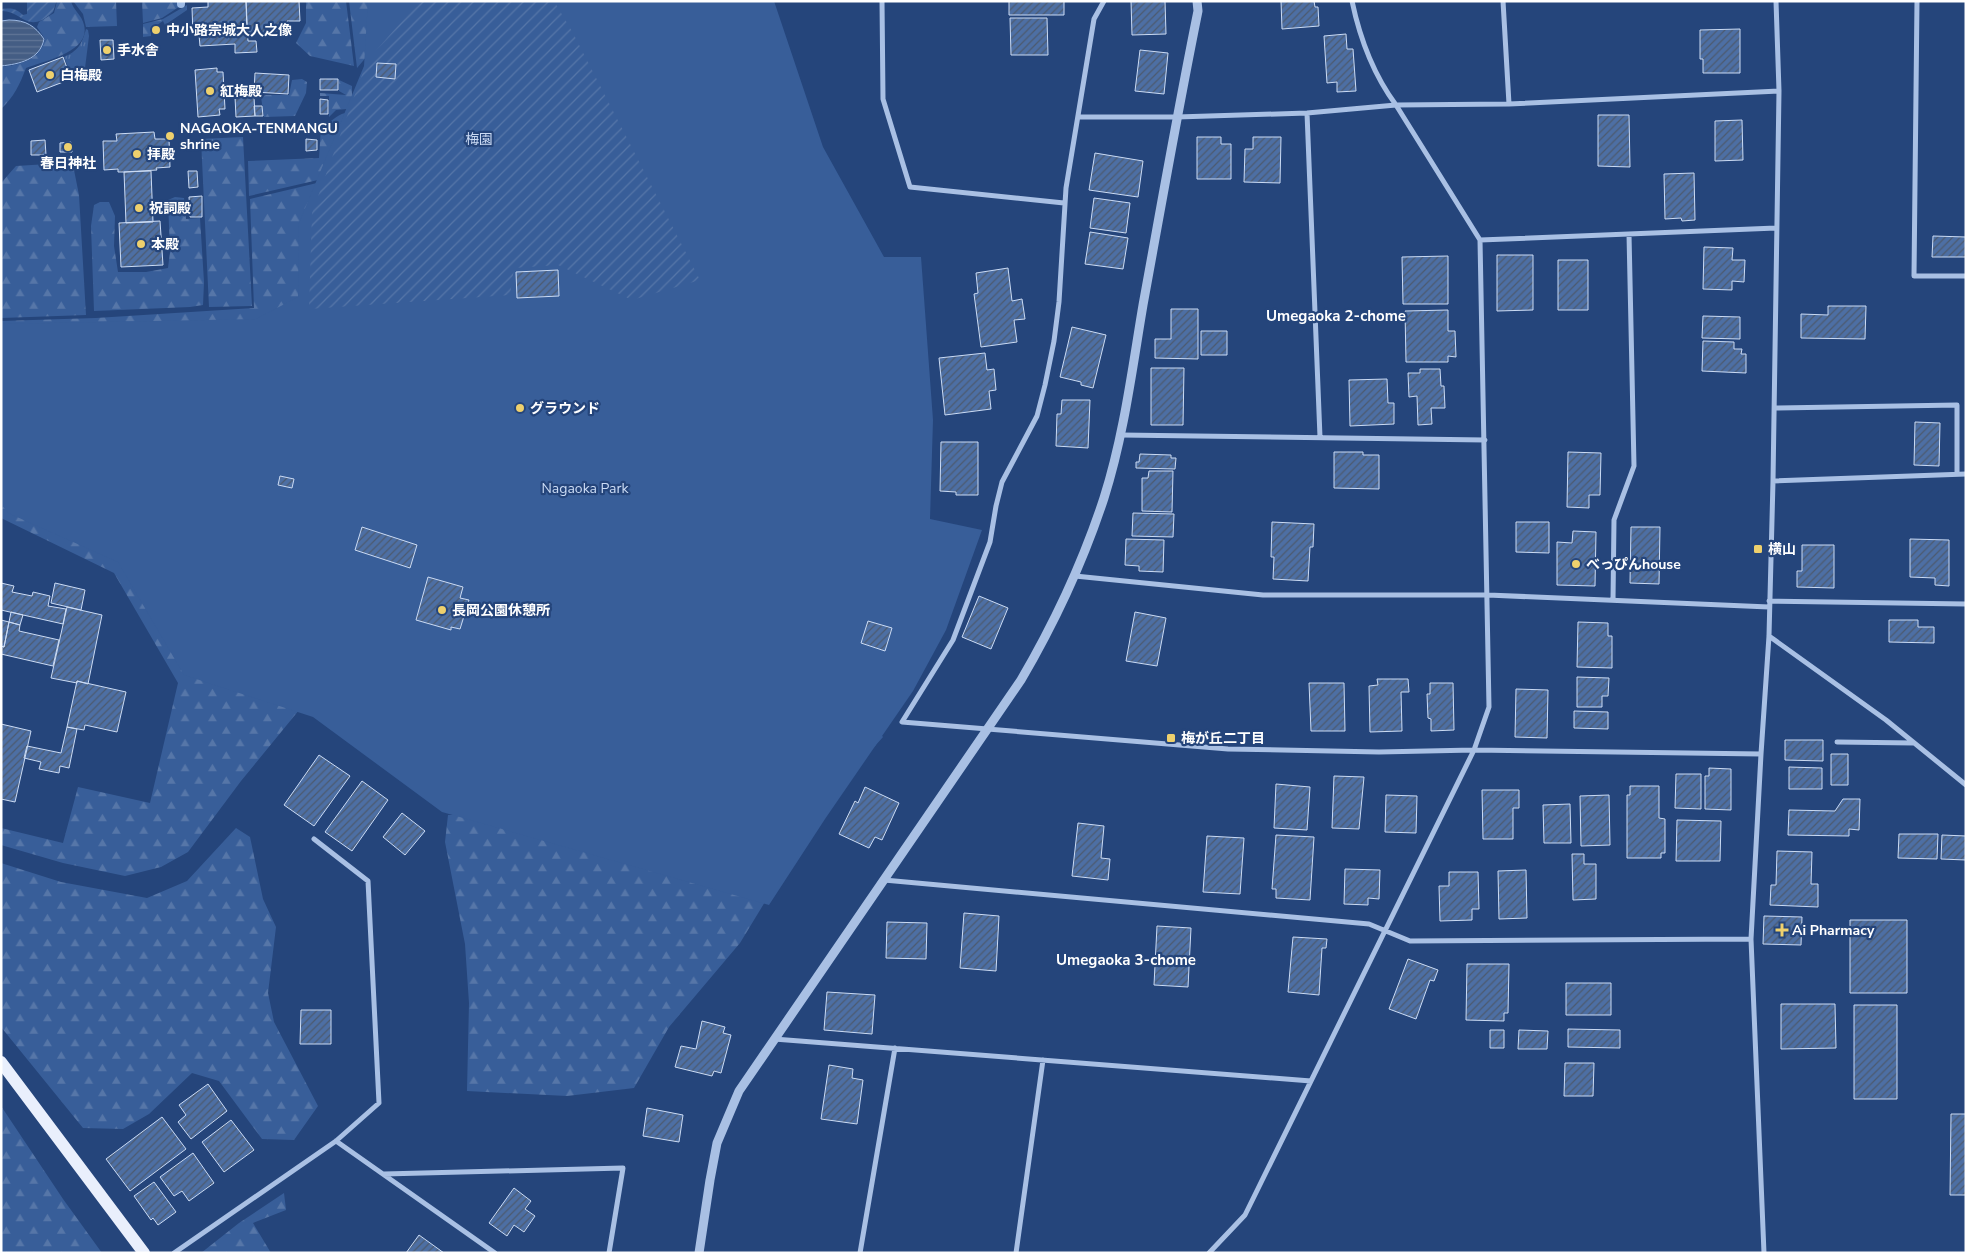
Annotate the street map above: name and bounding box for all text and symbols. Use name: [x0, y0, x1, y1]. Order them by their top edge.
place label: 中小路宗城大人之像: [166, 21, 292, 40]
marker: 中小路宗城大人之像: [150, 24, 162, 36]
place label: 手水舎: [117, 41, 159, 60]
marker: 手水舎: [101, 44, 113, 56]
place label: 白梅殿: [60, 66, 102, 85]
marker: 白梅殿: [44, 69, 56, 81]
place label: 紅梅殿: [220, 82, 262, 101]
marker: 紅梅殿: [204, 85, 216, 97]
place label: NAGAOKA-TENMANGU shrine: [180, 119, 338, 154]
marker: NAGAOKA-TENMANGU shrine: [164, 130, 176, 142]
park label: 梅園: [465, 130, 493, 149]
marker: 春日神社: [62, 141, 74, 153]
place label: 拝殿: [147, 145, 175, 164]
marker: 拝殿: [131, 148, 143, 160]
place label: 春日神社: [40, 154, 96, 173]
place label: 祝詞殿: [149, 199, 191, 218]
marker: 祝詞殿: [133, 202, 145, 214]
place label: 本殿: [151, 235, 179, 254]
marker: 本殿: [135, 238, 147, 250]
district label: Umegaoka 2-chome: [1266, 306, 1406, 326]
place label: グラウンド: [530, 399, 600, 418]
marker: グラウンド: [514, 402, 526, 414]
park label: Nagaoka Park: [541, 479, 630, 498]
place label: 横山: [1768, 540, 1796, 559]
marker: 横山: [1752, 543, 1764, 555]
place label: べっぴんhouse: [1586, 555, 1681, 574]
marker: べっぴんhouse: [1570, 558, 1582, 570]
place label: 長岡公園休憩所: [452, 601, 550, 620]
marker: 長岡公園休憩所: [436, 604, 448, 616]
place label: 梅が丘二丁目: [1181, 729, 1265, 748]
marker: 梅が丘二丁目: [1165, 732, 1177, 744]
place label: Ai Pharmacy: [1792, 921, 1875, 940]
marker: Ai Pharmacy: [1776, 924, 1788, 936]
district label: Umegaoka 3-chome: [1056, 950, 1196, 970]

